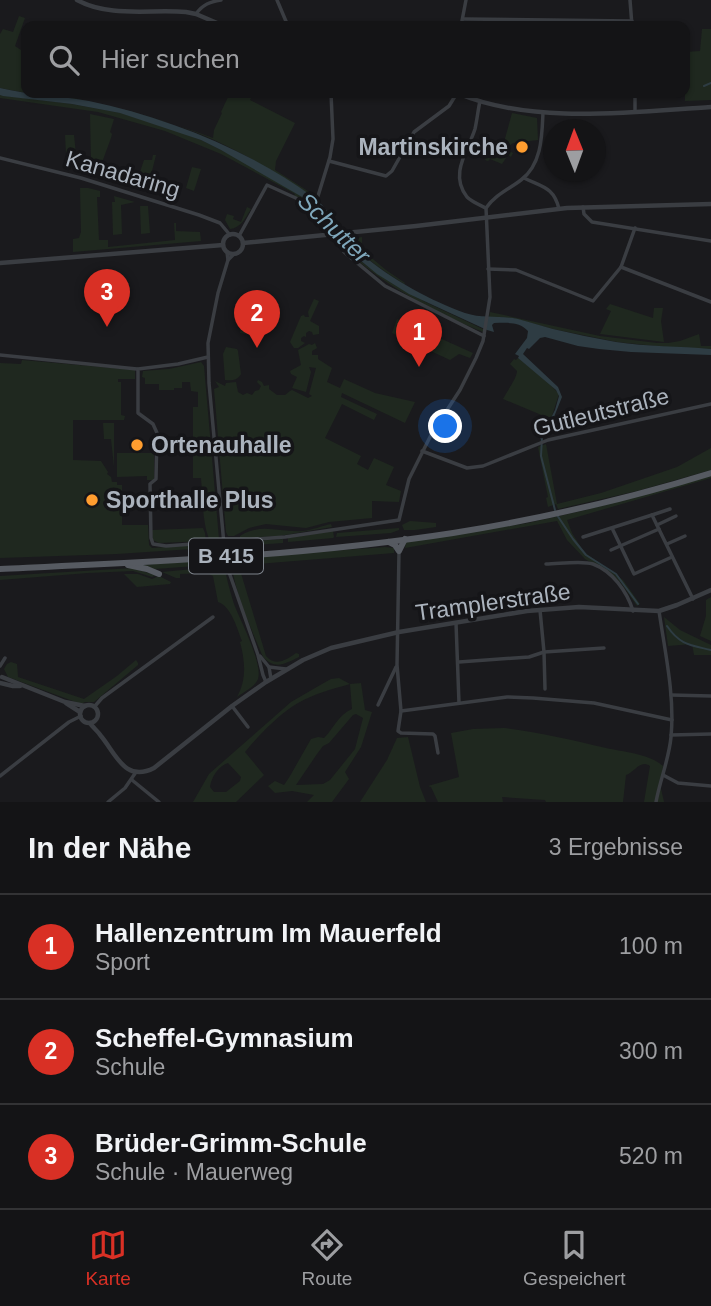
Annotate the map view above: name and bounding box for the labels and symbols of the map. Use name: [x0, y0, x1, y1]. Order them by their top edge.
north arrow: [543, 119, 606, 182]
place label: Martinskirche: [358, 134, 508, 160]
marker: Martinskirche: [514, 139, 530, 155]
street label: Kanadaring: [63, 145, 183, 203]
water label: Schutter: [293, 187, 377, 269]
pin: 3: [84, 269, 130, 327]
pin: 2: [234, 290, 280, 348]
pin: 1: [396, 309, 442, 367]
street label: Gutleutstraße: [530, 383, 672, 441]
your location: [428, 409, 462, 443]
place label: Ortenauhalle: [151, 432, 292, 458]
marker: Ortenauhalle: [129, 437, 145, 453]
place label: Sporthalle Plus: [106, 487, 273, 513]
marker: Sporthalle Plus: [84, 492, 100, 508]
road number: B 415: [189, 538, 263, 574]
street label: Tramplerstraße: [414, 578, 572, 626]

